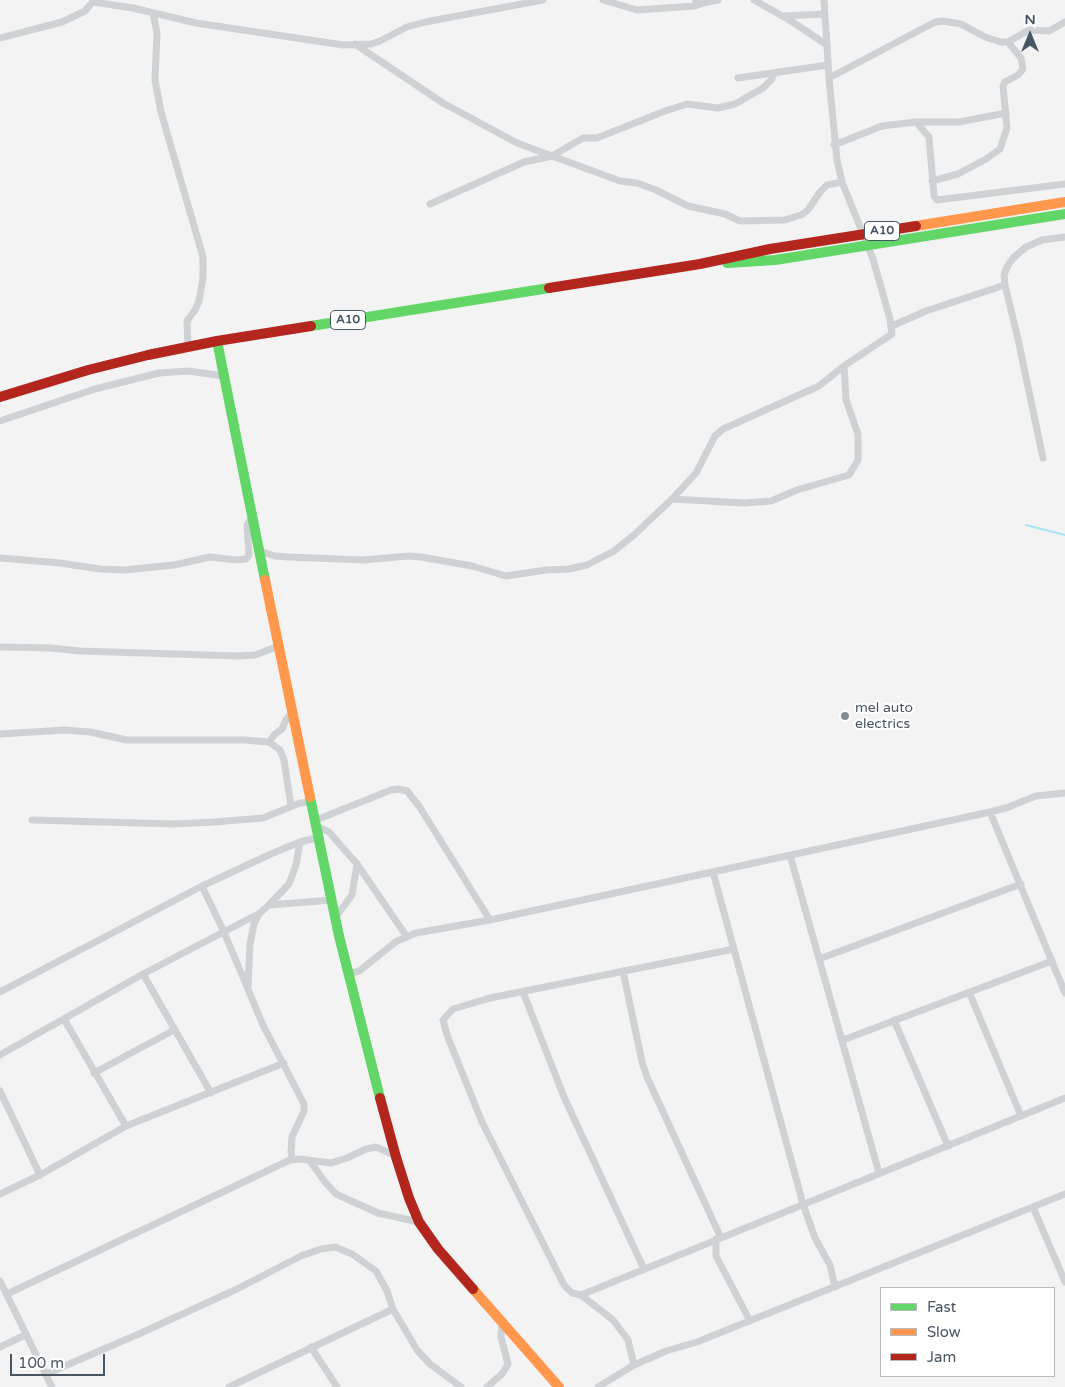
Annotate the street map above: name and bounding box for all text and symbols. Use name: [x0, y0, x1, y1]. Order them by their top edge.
north arrow: [1005, 10, 1055, 60]
text: N: [1024, 11, 1036, 28]
road number: A10: [864, 222, 900, 240]
road number: A10: [330, 310, 366, 330]
place label: mel auto electrics: [855, 700, 913, 732]
marker: mel auto electrics: [839, 710, 851, 722]
legend: [880, 1287, 1055, 1377]
text: Fast: [927, 1298, 956, 1316]
text: Slow: [927, 1323, 961, 1341]
scale bar: [12, 1344, 108, 1376]
text: Jam: [927, 1348, 956, 1366]
text: 100 m: [18, 1354, 64, 1372]

